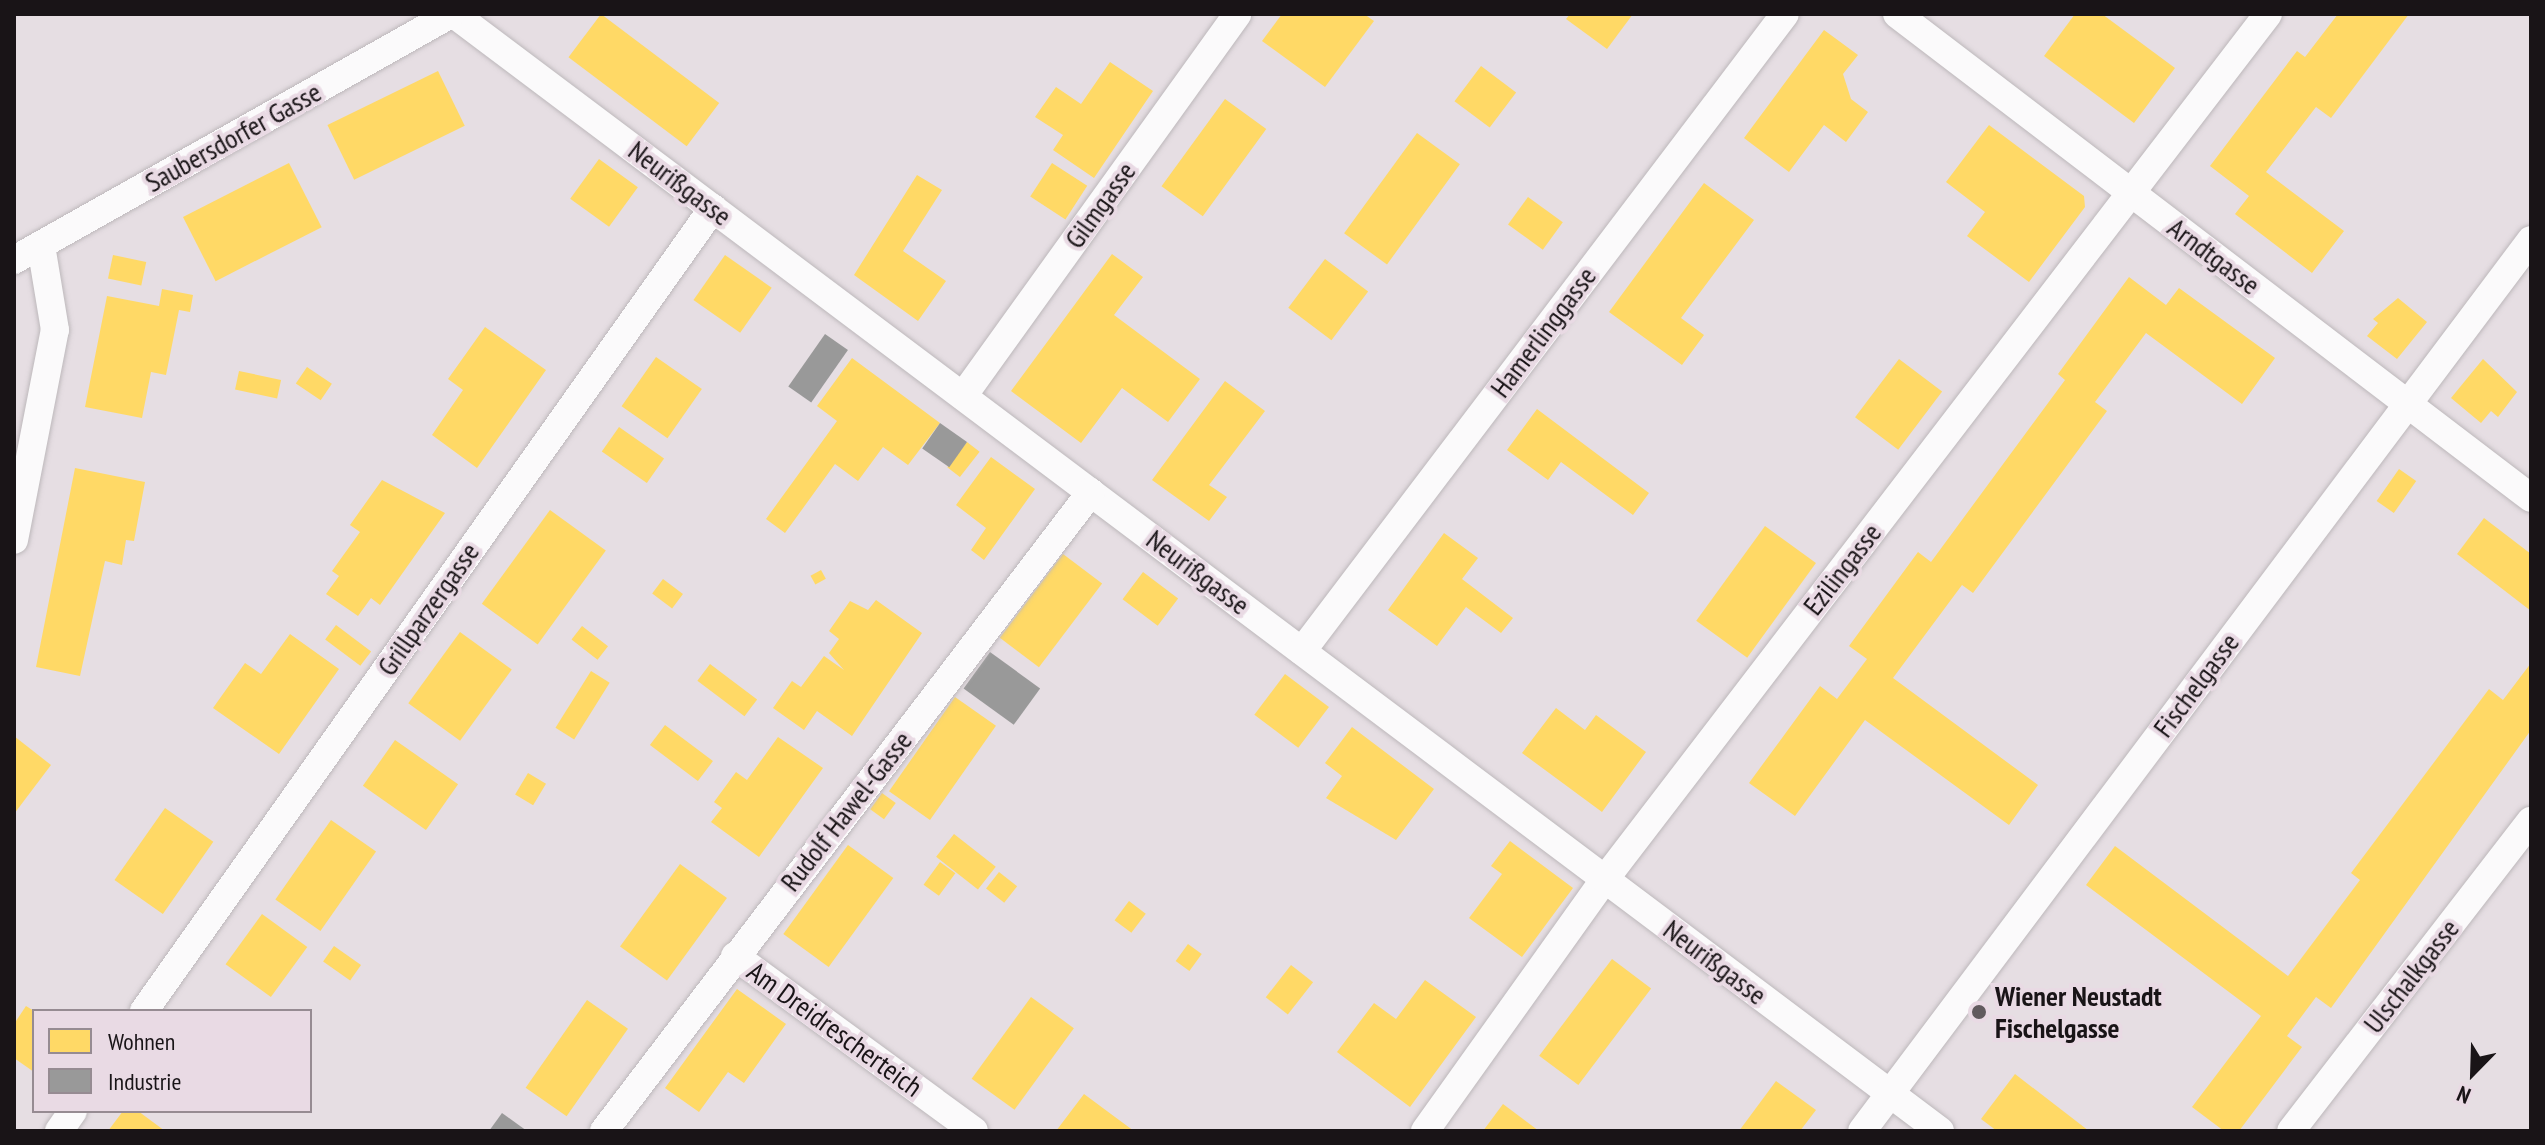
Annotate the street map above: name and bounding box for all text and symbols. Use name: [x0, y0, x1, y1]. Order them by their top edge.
street label: Saubersdorfer Gasse: [139, 75, 327, 199]
street label: Neurißgasse: [622, 133, 738, 233]
street label: Gilmgasse: [1057, 155, 1143, 255]
street label: Arndtgasse: [2161, 211, 2267, 301]
street label: Hamerlinggasse: [1483, 260, 1603, 404]
street label: Ezilingasse: [1796, 517, 1888, 621]
street label: Neurißgasse: [1140, 522, 1256, 622]
street label: Grillparzergasse: [370, 536, 486, 682]
street label: Fischelgasse: [2146, 626, 2246, 744]
street label: Rudolf Hawel-Gasse: [773, 724, 919, 898]
street label: Neurißgasse: [1657, 912, 1773, 1012]
street label: Ulschalkgasse: [2356, 912, 2466, 1040]
street label: Am Dreidrescherteich: [741, 954, 929, 1104]
place label: Wiener Neustadt Fischelgasse: [1995, 979, 2162, 1045]
marker: Wiener Neustadt Fischelgasse: [1970, 1003, 1988, 1021]
legend: [32, 1009, 312, 1113]
text: Wohnen: [108, 1026, 175, 1057]
north arrow: [2433, 1033, 2513, 1113]
text: Industrie: [108, 1066, 181, 1097]
text: N: [2453, 1080, 2475, 1110]

